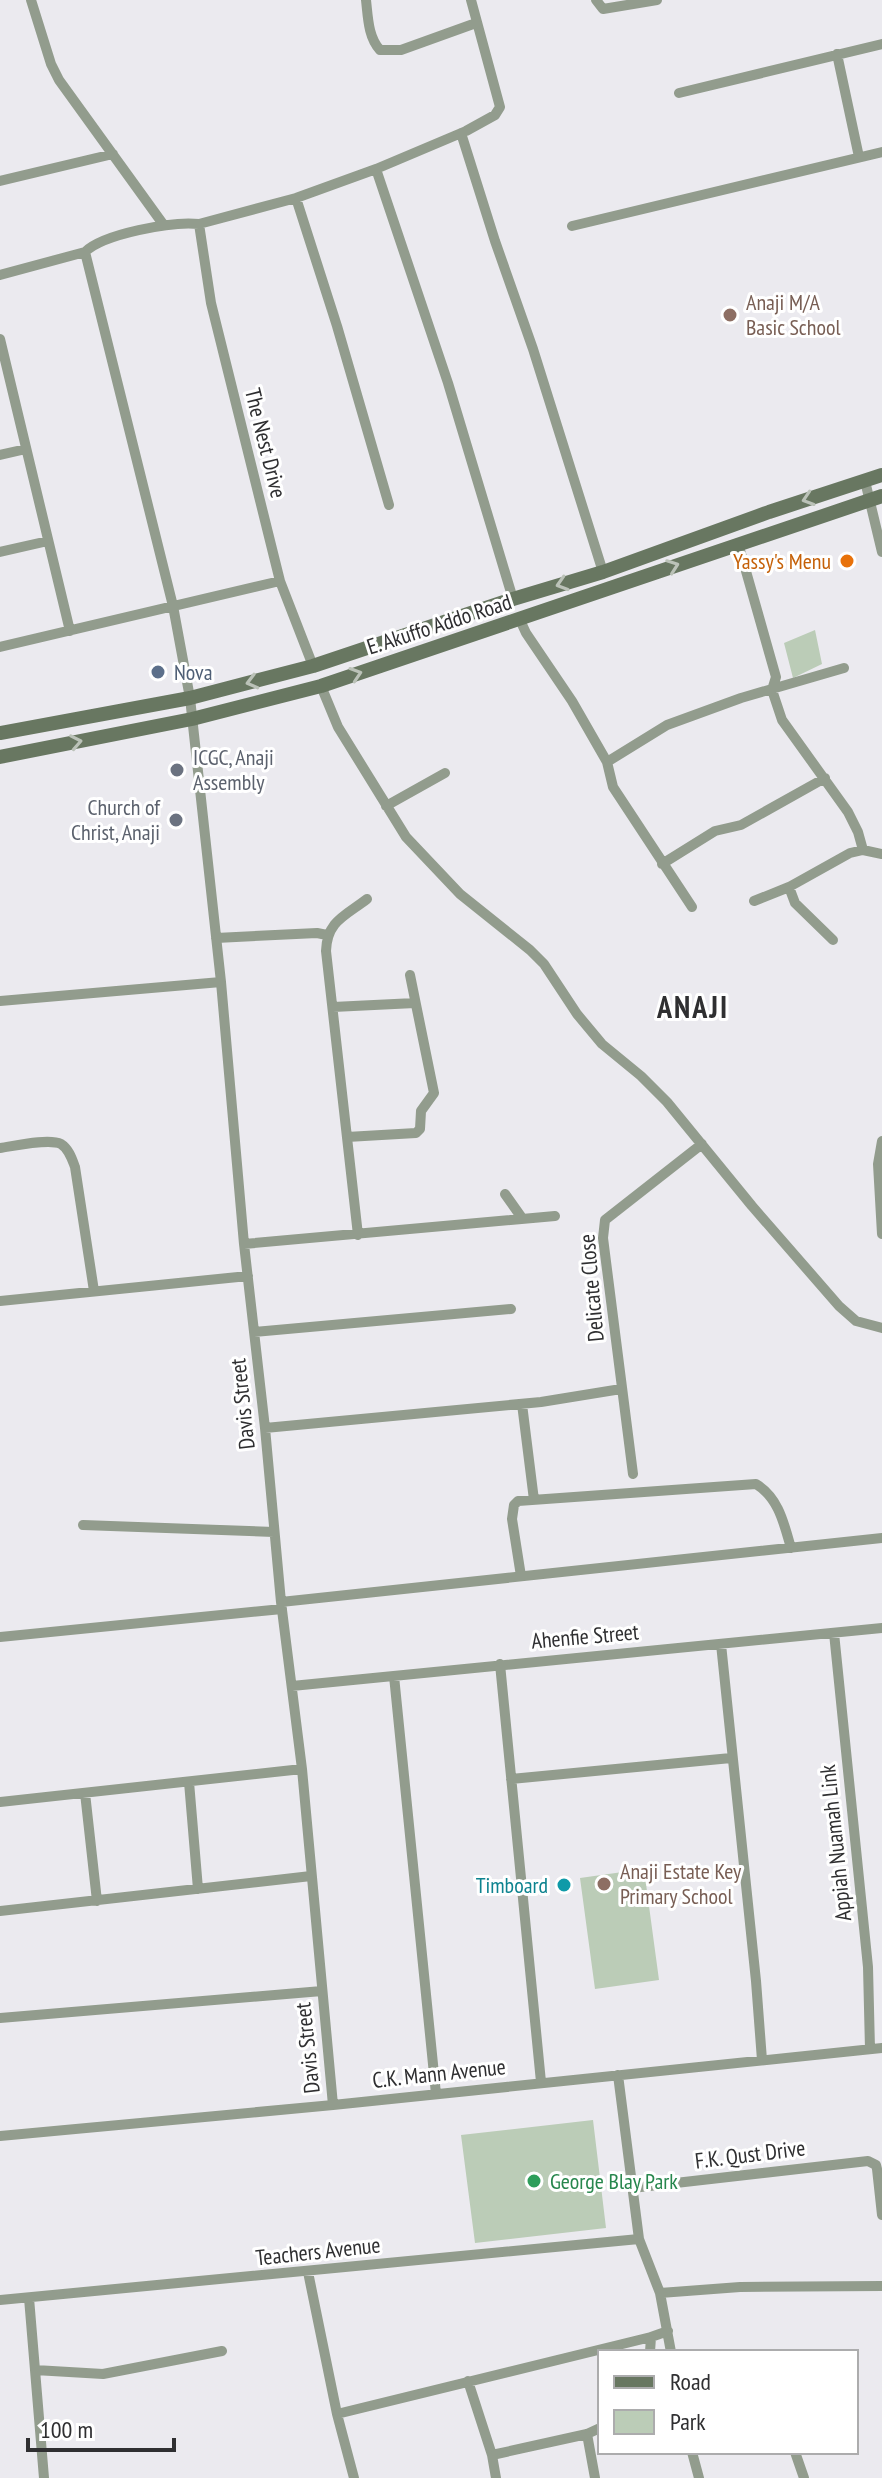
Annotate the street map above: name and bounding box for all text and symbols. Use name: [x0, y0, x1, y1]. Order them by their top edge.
place label: Anaji M/A Basic School: [746, 288, 841, 341]
marker: Anaji M/A Basic School: [721, 306, 739, 324]
street label: The Nest Drive: [239, 385, 293, 501]
one-way arrow: [802, 490, 816, 506]
place label: Yassy's Menu: [733, 547, 831, 575]
marker: Yassy's Menu: [838, 552, 856, 570]
one-way arrow: [665, 559, 679, 576]
one-way arrow: [556, 575, 570, 591]
street label: E. Akuffo Addo Road: [363, 587, 515, 661]
place label: Nova: [174, 658, 212, 686]
marker: Nova: [149, 663, 167, 681]
one-way arrow: [349, 667, 362, 683]
one-way arrow: [246, 672, 260, 689]
one-way arrow: [69, 734, 83, 751]
place label: ICGC, Anaji Assembly: [193, 743, 274, 796]
marker: ICGC, Anaji Assembly: [168, 761, 186, 779]
place label: Church of Christ, Anaji: [71, 793, 161, 846]
marker: Church of Christ, Anaji: [167, 811, 185, 829]
district label: ANAJI: [656, 987, 729, 1026]
street label: Delicate Close: [572, 1233, 610, 1343]
street label: Davis Street: [223, 1357, 261, 1451]
street label: Ahenfie Street: [530, 1617, 640, 1655]
street label: Appiah Nuamah Link: [813, 1763, 857, 1923]
place label: Anaji Estate Key Primary School: [620, 1857, 742, 1910]
place label: Timboard: [476, 1871, 548, 1899]
marker: Anaji Estate Key Primary School: [595, 1875, 613, 1893]
marker: Timboard: [555, 1876, 573, 1894]
street label: Davis Street: [288, 2001, 326, 2095]
street label: C.K. Mann Avenue: [371, 2052, 507, 2094]
street label: F.K. Qust Drive: [693, 2133, 807, 2175]
place label: George Blay Park: [550, 2167, 678, 2195]
marker: George Blay Park: [525, 2172, 543, 2190]
street label: Teachers Avenue: [254, 2231, 382, 2271]
legend: [598, 2350, 858, 2454]
text: Road: [670, 2366, 711, 2397]
scale bar: [28, 2402, 174, 2452]
text: Park: [670, 2406, 706, 2437]
text: 100 m: [40, 2414, 93, 2445]

